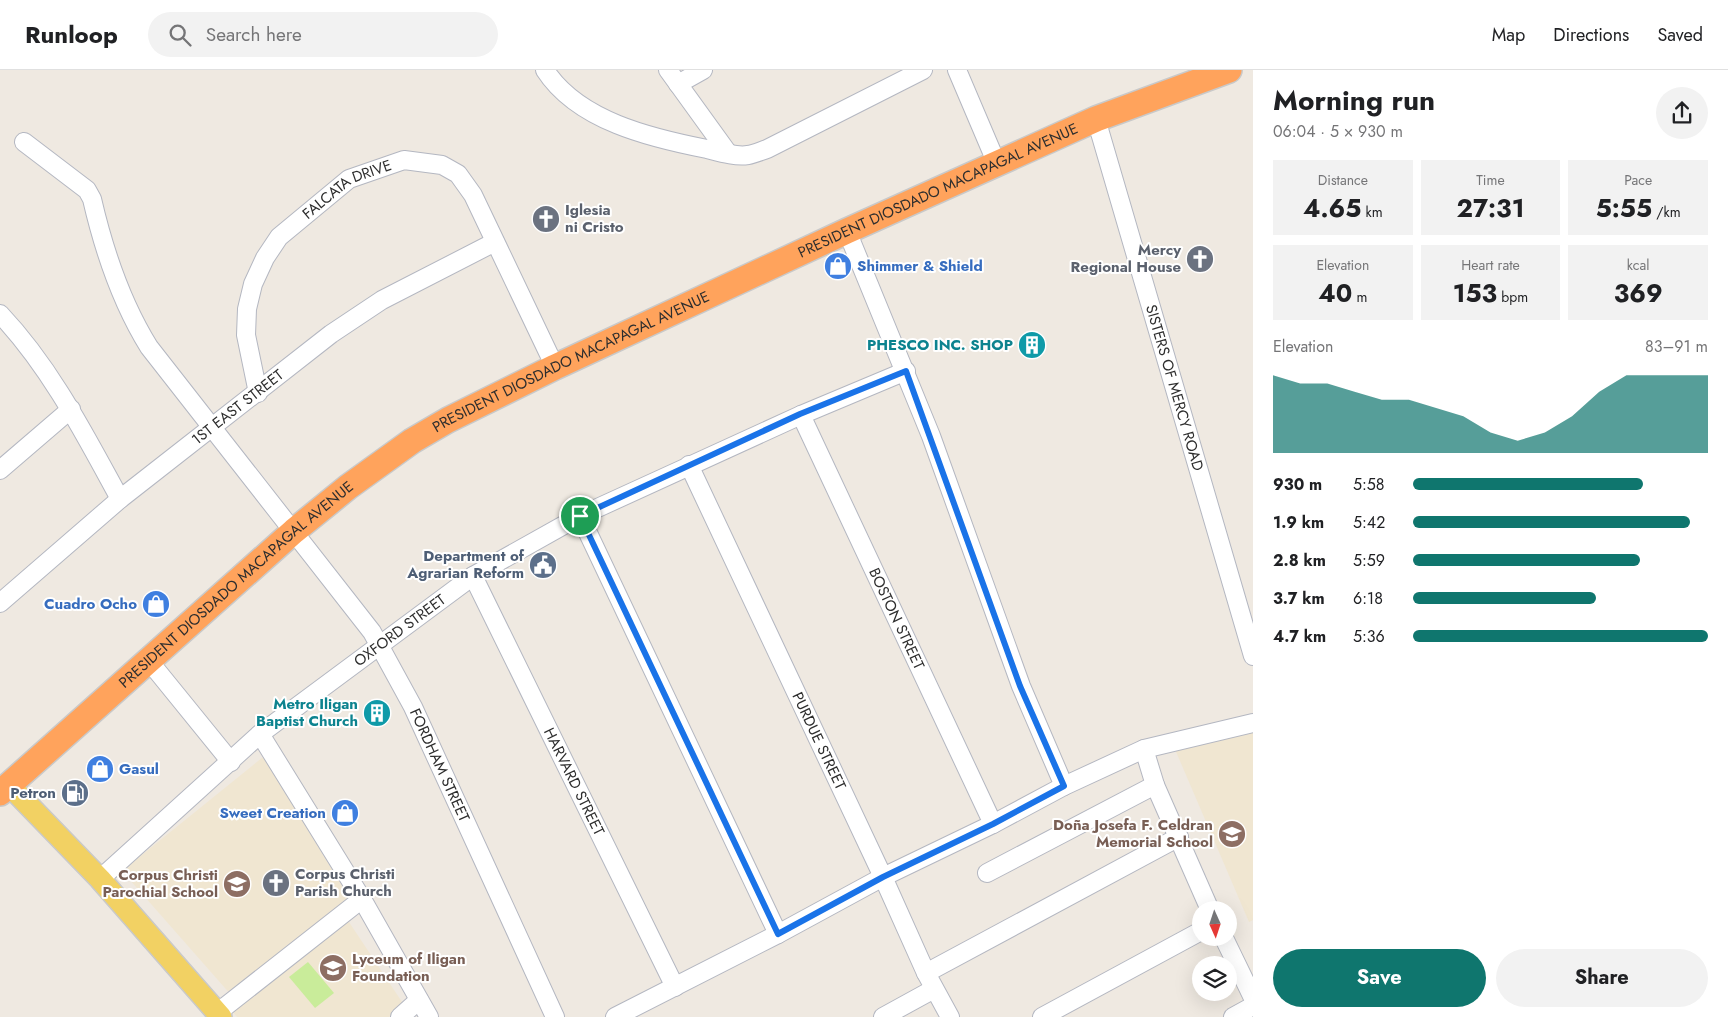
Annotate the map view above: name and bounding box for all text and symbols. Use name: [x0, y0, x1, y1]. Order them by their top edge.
search box: [148, 12, 498, 57]
text: Runloop: [25, 17, 118, 52]
icon: search: [166, 21, 194, 49]
text: Search here: [206, 21, 302, 48]
text: Map: [1492, 22, 1525, 48]
text: Directions: [1553, 22, 1629, 48]
text: Saved: [1657, 22, 1703, 48]
text: Morning run: [1273, 80, 1435, 121]
button: share: [1656, 87, 1708, 139]
street label: PRESIDENT DIOSDADO MACAPAGAL AVENUE: [794, 118, 1081, 263]
text: 06:04 · 5 × 930 m: [1273, 120, 1403, 143]
street label: FALCATA DRIVE: [298, 154, 394, 224]
text: Distance: [1318, 170, 1368, 190]
text: Time: [1476, 170, 1505, 190]
text: Pace: [1624, 170, 1652, 190]
text: 4.65: [1303, 190, 1361, 226]
text: 27:31: [1457, 190, 1524, 226]
text: 5:55: [1596, 190, 1652, 226]
place label: Iglesia ni Cristo: [565, 199, 624, 238]
text: km: [1361, 202, 1383, 222]
text: /km: [1652, 202, 1681, 222]
church icon: Iglesia ni Cristo: [531, 204, 561, 234]
place label: Mercy Regional House: [1071, 239, 1181, 278]
church icon: Mercy Regional House: [1185, 244, 1215, 274]
shop icon: Shimmer & Shield: [823, 251, 853, 281]
place label: Shimmer & Shield: [857, 255, 983, 277]
text: Elevation: [1316, 255, 1369, 275]
text: Heart rate: [1461, 255, 1520, 275]
text: kcal: [1627, 255, 1649, 275]
text: 40: [1318, 275, 1352, 311]
text: 153: [1453, 275, 1497, 311]
text: 369: [1614, 275, 1663, 311]
street label: PRESIDENT DIOSDADO MACAPAGAL AVENUE: [428, 286, 713, 438]
text: m: [1352, 287, 1367, 307]
text: bpm: [1497, 287, 1528, 307]
street label: SISTERS OF MERCY ROAD: [1140, 302, 1209, 473]
building icon: PHESCO INC. SHOP: [1017, 330, 1047, 360]
place label: PHESCO INC. SHOP: [867, 334, 1013, 356]
text: Elevation: [1273, 335, 1333, 358]
text: 83–91 m: [1645, 335, 1708, 358]
street label: 1ST EAST STREET: [187, 364, 288, 450]
text: 930 m: [1273, 473, 1322, 496]
text: 5:58: [1353, 473, 1385, 496]
street label: PRESIDENT DIOSDADO MACAPAGAL AVENUE: [114, 476, 358, 693]
pin: [559, 495, 601, 537]
icon: arrive: [566, 502, 594, 530]
text: 1.9 km: [1273, 511, 1324, 534]
text: 5:42: [1353, 511, 1385, 534]
place label: Department of Agrarian Reform: [406, 545, 525, 584]
text: 2.8 km: [1273, 549, 1326, 572]
text: 5:59: [1353, 549, 1385, 572]
public building icon: Department of Agrarian Reform: [528, 550, 558, 580]
street label: BOSTON STREET: [863, 564, 930, 673]
text: 3.7 km: [1273, 587, 1325, 610]
text: 6:18: [1353, 587, 1383, 610]
shop icon: Cuadro Ocho: [141, 589, 171, 619]
street label: OXFORD STREET: [349, 589, 450, 672]
place label: Cuadro Ocho: [44, 593, 137, 615]
text: 4.7 km: [1273, 625, 1326, 648]
text: 5:36: [1353, 625, 1385, 648]
street label: PURDUE STREET: [786, 689, 851, 793]
place label: Metro Iligan Baptist Church: [256, 693, 358, 732]
building icon: Metro Iligan Baptist Church: [362, 698, 392, 728]
street label: FORDHAM STREET: [404, 705, 475, 825]
street label: HARVARD STREET: [538, 724, 610, 839]
shop icon: Gasul: [85, 754, 115, 784]
place label: Gasul: [119, 758, 159, 780]
fuel station icon: Petron: [60, 778, 90, 808]
place label: Petron: [10, 782, 56, 804]
shop icon: Sweet Creation: [330, 798, 360, 828]
place label: Sweet Creation: [219, 802, 326, 824]
place label: Doña Josefa F. Celdran Memorial School: [1053, 814, 1213, 853]
school or university icon: Doña Josefa F. Celdran Memorial School: [1217, 819, 1247, 849]
place label: Corpus Christi Parish Church: [295, 863, 395, 902]
place label: Corpus Christi Parochial School: [102, 864, 218, 903]
church icon: Corpus Christi Parish Church: [261, 868, 291, 898]
school or university icon: Corpus Christi Parochial School: [222, 869, 252, 899]
north arrow: [1192, 901, 1238, 946]
map controls: [1192, 901, 1237, 1001]
place label: Lyceum of Iligan Foundation: [352, 948, 466, 987]
button: Save: [1273, 949, 1486, 1007]
button: Share: [1496, 949, 1708, 1007]
school or university icon: Lyceum of Iligan Foundation: [318, 953, 348, 983]
button: layers: [1192, 956, 1237, 1001]

